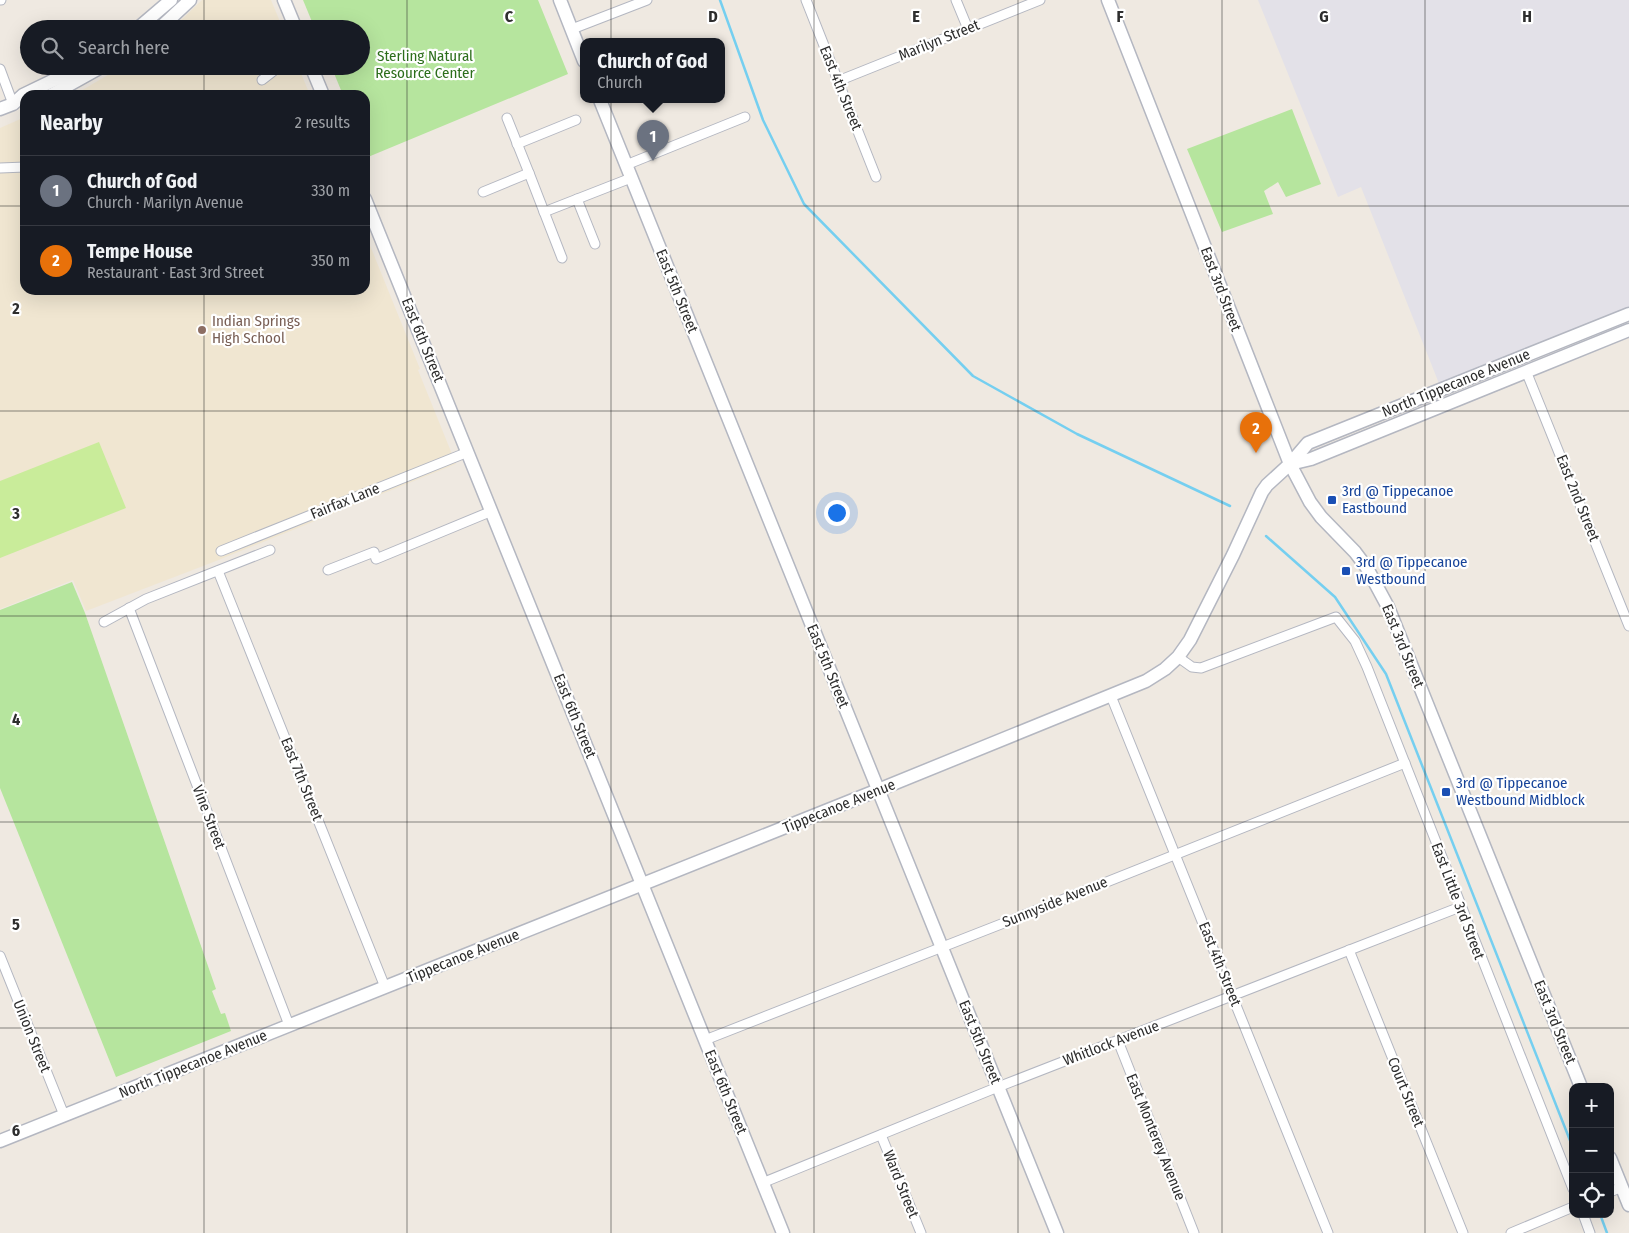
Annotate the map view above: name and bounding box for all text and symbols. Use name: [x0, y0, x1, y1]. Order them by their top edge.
text: C: [505, 7, 514, 26]
text: D: [708, 7, 718, 26]
text: E: [912, 7, 920, 26]
text: F: [1116, 7, 1124, 26]
text: G: [1319, 7, 1329, 26]
text: H: [1522, 7, 1532, 26]
street label: Marilyn Street: [896, 16, 982, 64]
search box: [20, 20, 370, 75]
icon: search: [38, 34, 66, 62]
text: Search here: [78, 36, 170, 59]
popup: [580, 38, 725, 103]
street label: East 4th Street: [816, 43, 866, 133]
park label: Sterling Natural Resource Center: [375, 47, 475, 82]
text: Church of God: [597, 50, 708, 73]
text: Church: [597, 73, 643, 92]
text: Nearby: [40, 110, 102, 136]
text: 2 results: [295, 113, 350, 132]
pin: 1: [637, 120, 669, 161]
text: Church of God: [87, 170, 197, 193]
text: 1: [53, 181, 59, 200]
text: 330 m: [311, 181, 350, 200]
text: Church · Marilyn Avenue: [87, 193, 243, 212]
text: Tempe House: [87, 240, 193, 263]
street label: East 3rd Street: [1197, 244, 1245, 334]
street label: East 5th Street: [652, 246, 702, 336]
text: 2: [52, 251, 60, 270]
text: 350 m: [311, 251, 350, 270]
text: Restaurant · East 3rd Street: [87, 263, 264, 282]
street label: East 6th Street: [398, 295, 448, 385]
text: 2: [11, 299, 20, 318]
place label: Indian Springs High School: [212, 312, 300, 347]
marker: Indian Springs High School: [196, 324, 208, 336]
street label: North Tippecanoe Avenue: [1379, 345, 1533, 421]
pin: 2: [1240, 412, 1272, 453]
street label: East 2nd Street: [1552, 452, 1604, 544]
street label: Fairfax Lane: [308, 479, 382, 523]
place label: 3rd @ Tippecanoe Eastbound: [1342, 482, 1453, 517]
marker: 3rd @ Tippecanoe Eastbound: [1326, 494, 1338, 506]
your location: [824, 500, 850, 526]
text: 3: [11, 504, 20, 523]
place label: 3rd @ Tippecanoe Westbound: [1356, 553, 1467, 588]
marker: 3rd @ Tippecanoe Westbound: [1340, 565, 1352, 577]
street label: East 3rd Street: [1378, 601, 1428, 691]
street label: East 5th Street: [803, 621, 853, 711]
street label: East 6th Street: [550, 671, 600, 761]
text: 4: [12, 710, 20, 729]
street label: East 7th Street: [277, 735, 327, 823]
place label: 3rd @ Tippecanoe Westbound Midblock: [1456, 774, 1585, 809]
street label: Tippecanoe Avenue: [780, 775, 898, 837]
street label: Vine Street: [189, 782, 229, 852]
marker: 3rd @ Tippecanoe Westbound Midblock: [1440, 786, 1452, 798]
street label: East Little 3rd Street: [1427, 840, 1489, 962]
street label: Sunnyside Avenue: [1000, 873, 1110, 931]
text: 5: [12, 915, 20, 934]
street label: East 4th Street: [1195, 919, 1245, 1009]
street label: Tippecanoe Avenue: [404, 925, 522, 987]
street label: East 3rd Street: [1530, 977, 1580, 1067]
street label: Union Street: [9, 997, 55, 1075]
street label: East 5th Street: [955, 997, 1005, 1087]
street label: Whitlock Avenue: [1060, 1016, 1162, 1070]
street label: North Tippecanoe Avenue: [116, 1026, 270, 1102]
street label: East 6th Street: [701, 1047, 751, 1137]
street label: Court Street: [1384, 1055, 1428, 1130]
street label: East Monterey Avenue: [1122, 1071, 1190, 1203]
map controls: [1569, 1083, 1614, 1218]
button: +: [1569, 1083, 1614, 1128]
text: 6: [12, 1121, 20, 1140]
button: −: [1569, 1128, 1614, 1173]
street label: Ward Street: [879, 1148, 923, 1221]
button: locate: [1569, 1173, 1614, 1218]

